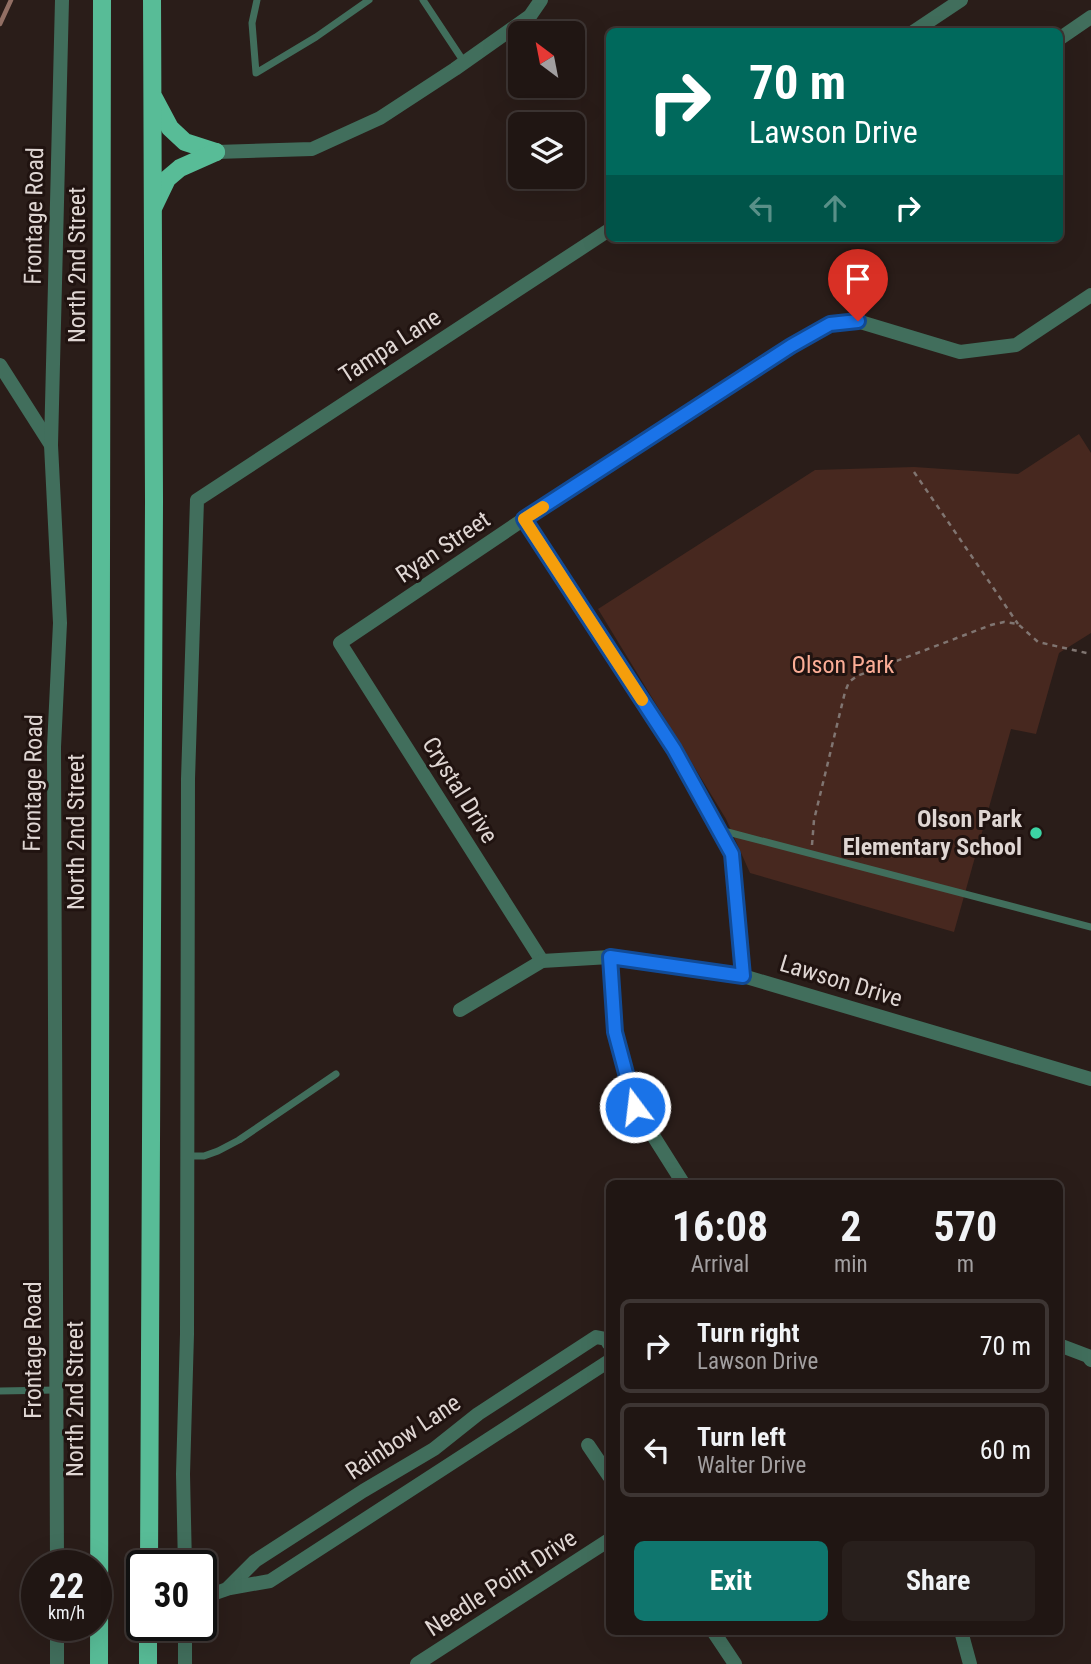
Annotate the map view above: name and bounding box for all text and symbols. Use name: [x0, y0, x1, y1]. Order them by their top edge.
north arrow: [508, 21, 584, 98]
map controls: [508, 21, 585, 189]
text: 70 m: [749, 54, 846, 111]
icon: right: [634, 56, 725, 147]
button: layers: [508, 112, 585, 189]
text: Lawson Drive: [749, 113, 918, 151]
street label: Frontage Road: [19, 147, 49, 285]
street label: North 2nd Street: [63, 187, 91, 343]
icon: left: [743, 189, 781, 227]
icon: ahead: [816, 189, 854, 227]
icon: right: [889, 189, 927, 227]
pin: [828, 249, 888, 321]
icon: arrive: [839, 260, 877, 298]
street label: Tampa Lane: [334, 303, 446, 389]
street label: Ryan Street: [391, 505, 495, 589]
park label: Olson Park: [792, 651, 895, 679]
street label: Frontage Road: [18, 714, 48, 852]
street label: Crystal Drive: [416, 732, 504, 848]
street label: North 2nd Street: [62, 754, 90, 910]
place label: Olson Park Elementary School: [843, 805, 1023, 861]
marker: Olson Park Elementary School: [1028, 825, 1044, 841]
street label: Lawson Drive: [776, 949, 906, 1013]
position arrow: [598, 1070, 672, 1144]
text: 16:08: [672, 1202, 768, 1251]
text: 2: [840, 1202, 861, 1251]
text: 570: [933, 1202, 997, 1251]
text: Arrival: [691, 1251, 749, 1278]
text: min: [834, 1251, 868, 1278]
text: m: [957, 1251, 974, 1278]
street label: Frontage Road: [19, 1281, 47, 1419]
text: Turn right: [697, 1318, 799, 1348]
street label: North 2nd Street: [61, 1321, 89, 1477]
icon: right: [638, 1327, 676, 1365]
text: 70 m: [980, 1331, 1031, 1361]
text: Lawson Drive: [697, 1348, 818, 1375]
street label: Rainbow Lane: [340, 1388, 466, 1486]
text: Turn left: [697, 1422, 786, 1452]
icon: left: [638, 1431, 676, 1469]
text: 60 m: [980, 1435, 1031, 1465]
text: Walter Drive: [697, 1452, 806, 1479]
street label: Needle Point Drive: [420, 1524, 582, 1642]
button: Exit: [634, 1541, 828, 1621]
button: Share: [842, 1541, 1035, 1621]
speed limit sign: 30: [126, 1550, 217, 1641]
text: 22: [49, 1566, 84, 1607]
text: km/h: [48, 1602, 85, 1623]

